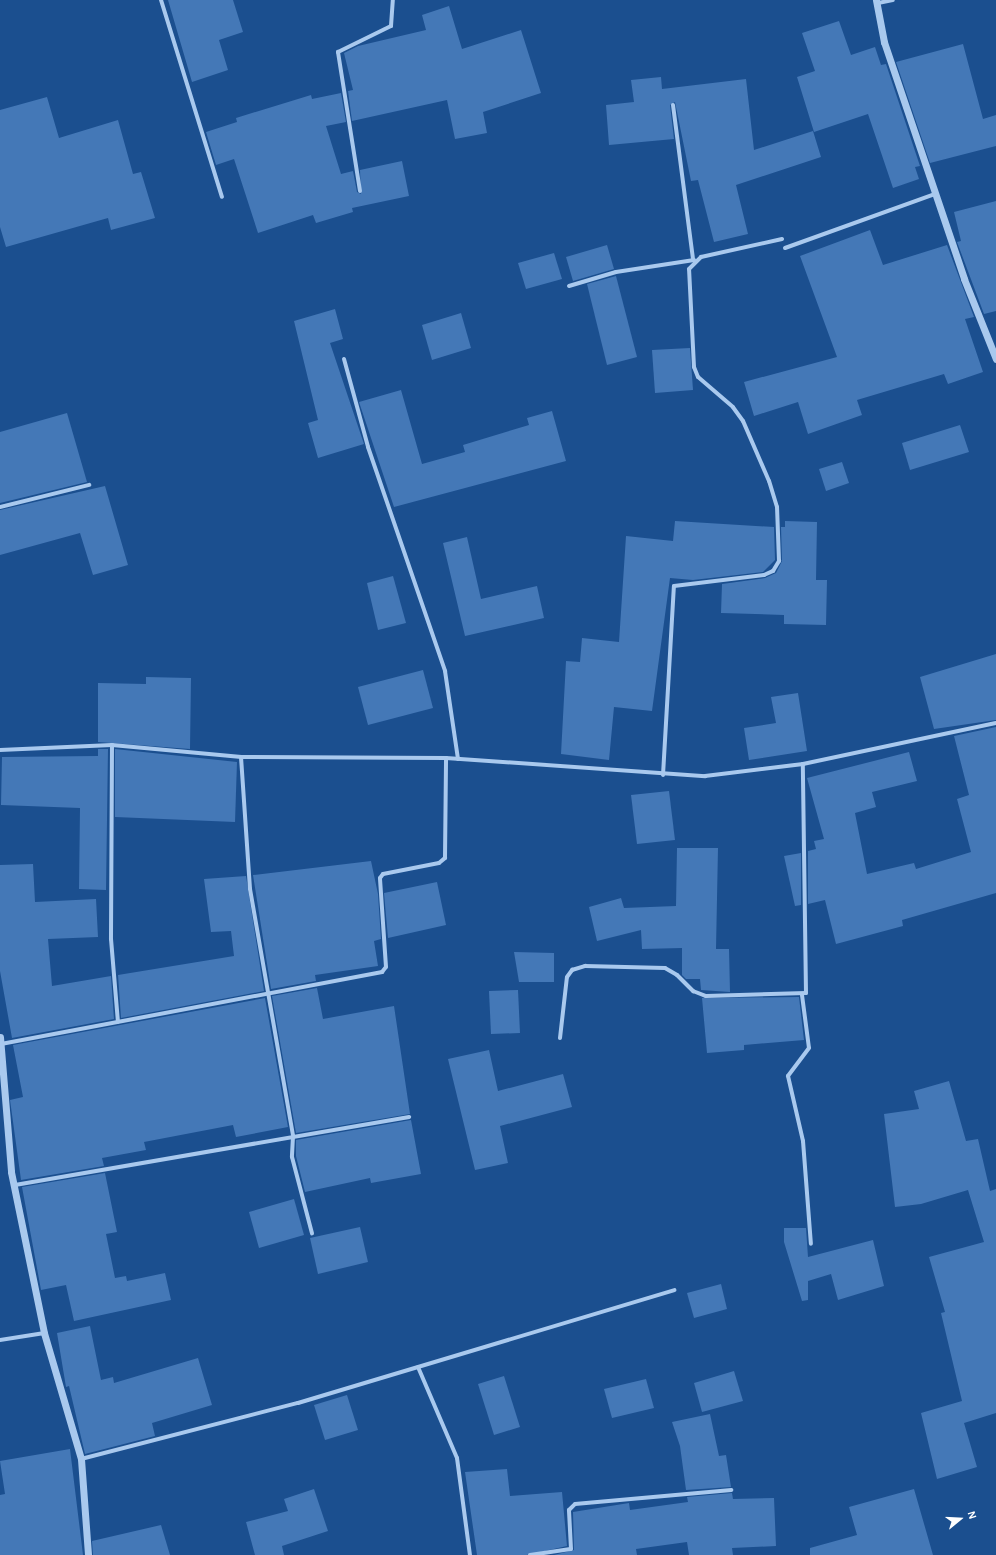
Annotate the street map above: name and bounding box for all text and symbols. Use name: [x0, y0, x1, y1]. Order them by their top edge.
north arrow: [940, 1499, 980, 1539]
text: N: [965, 1510, 978, 1520]

